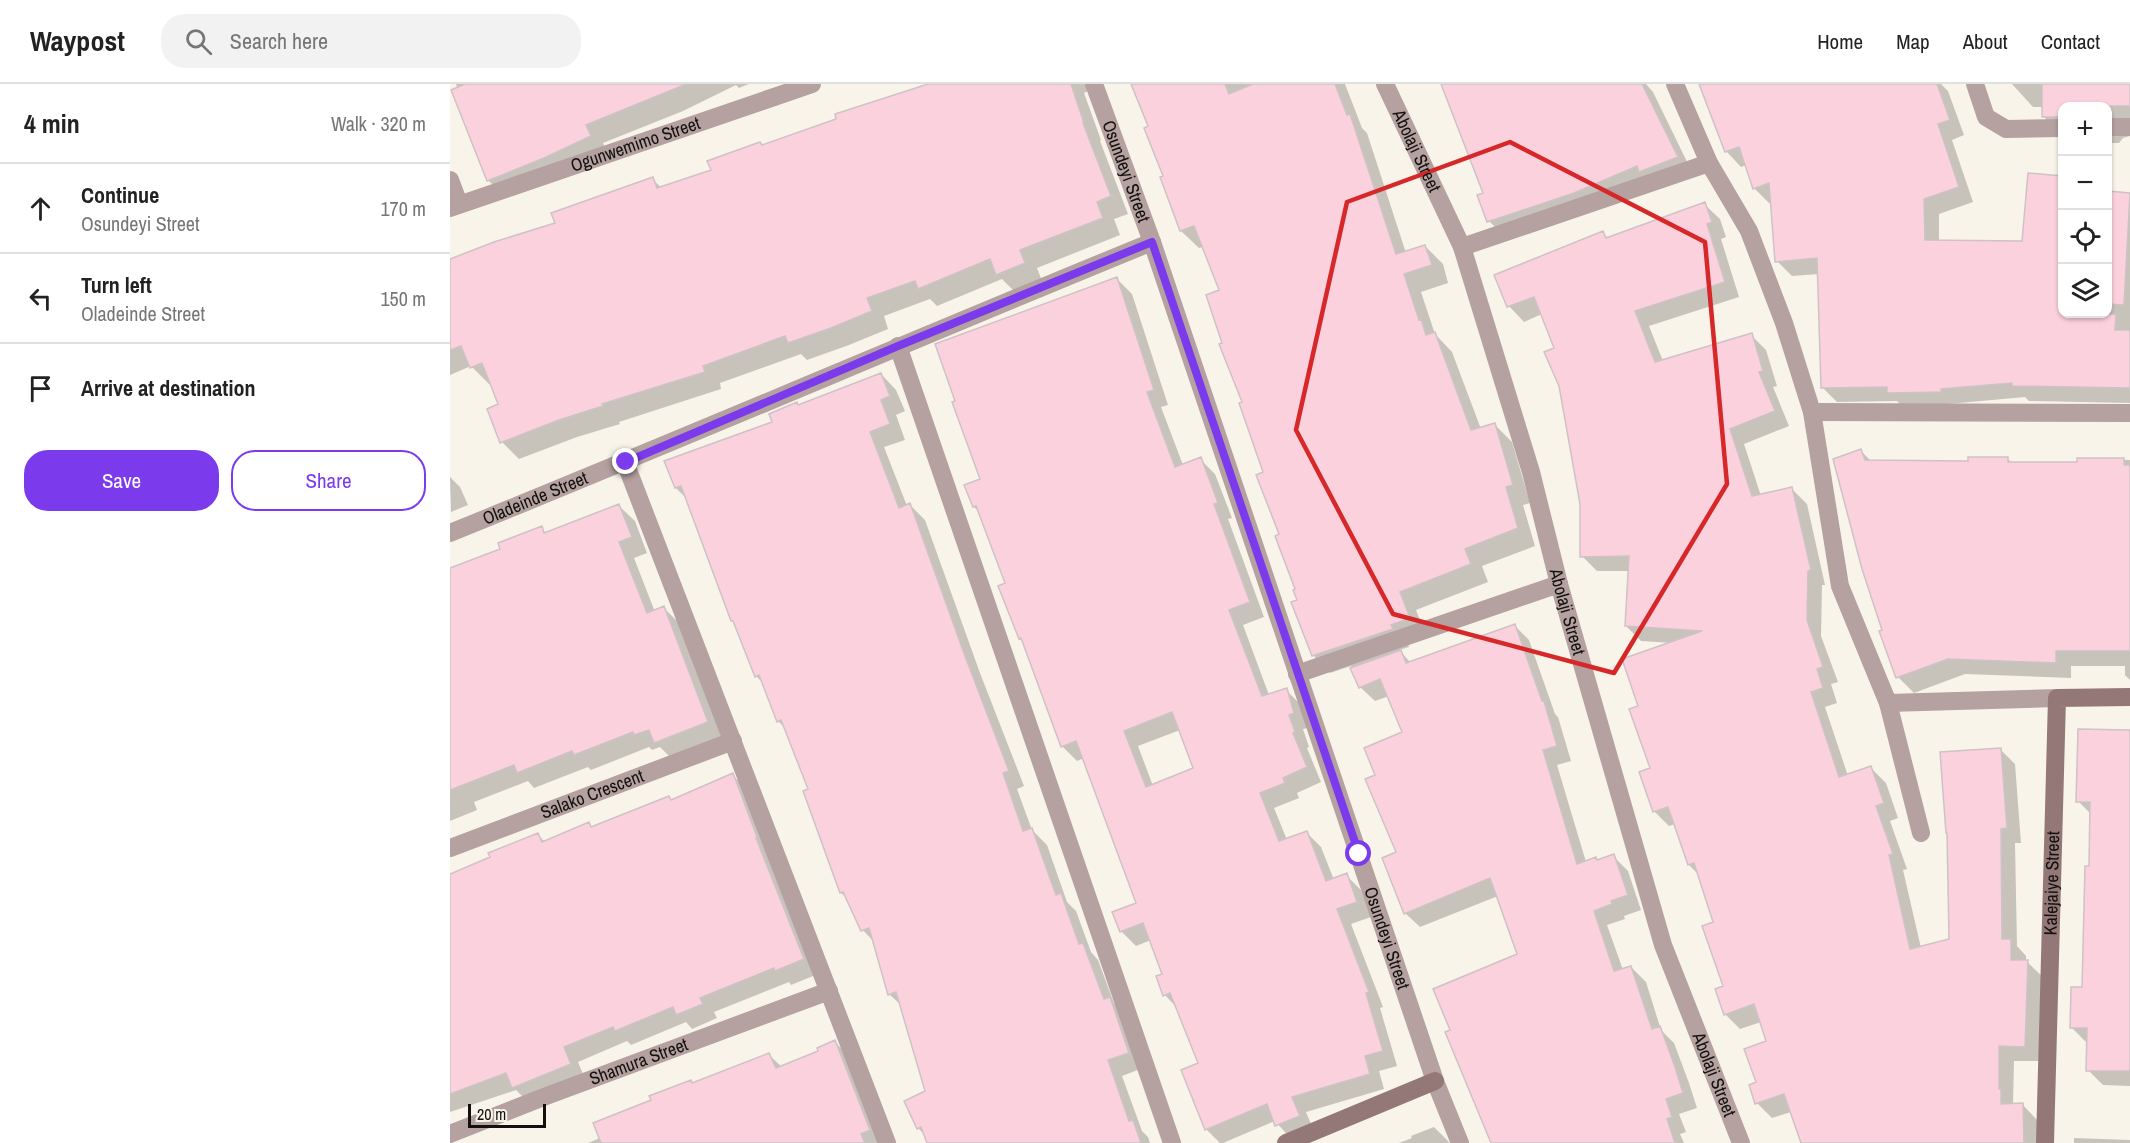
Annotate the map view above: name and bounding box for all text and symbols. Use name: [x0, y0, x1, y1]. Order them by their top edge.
search box: [161, 14, 581, 68]
text: Waypost: [30, 22, 125, 60]
icon: search: [182, 25, 215, 58]
text: Search here: [230, 26, 328, 56]
text: Home: [1817, 27, 1863, 56]
text: Map: [1896, 27, 1930, 56]
text: About: [1963, 27, 2008, 56]
text: Contact: [2041, 27, 2100, 56]
map controls: [2058, 102, 2112, 318]
button: +: [2058, 102, 2112, 156]
street label: Abolaji Street: [1386, 104, 1447, 196]
text: 4 min: [24, 106, 80, 141]
text: Walk · 320 m: [331, 110, 426, 137]
street label: Ogunwemimo Street: [567, 110, 703, 178]
street label: Osundeyi Street: [1096, 117, 1157, 226]
button: −: [2058, 156, 2112, 210]
text: Continue: [81, 180, 159, 210]
icon: ahead: [24, 192, 57, 225]
text: 170 m: [380, 195, 426, 222]
text: Osundeyi Street: [81, 210, 200, 237]
button: locate: [2058, 210, 2112, 264]
button: layers: [2058, 264, 2112, 318]
text: Turn left: [81, 270, 152, 300]
icon: left: [24, 282, 57, 315]
text: 150 m: [380, 285, 426, 312]
text: Oladeinde Street: [81, 300, 205, 327]
icon: arrive: [24, 372, 57, 405]
text: Arrive at destination: [81, 373, 255, 403]
route end: [612, 448, 638, 474]
button: Save: [24, 450, 219, 511]
button: Share: [231, 450, 426, 511]
street label: Oladeinde Street: [479, 465, 591, 531]
street label: Abolaji Street: [1543, 565, 1592, 658]
street label: Salako Crescent: [537, 763, 647, 825]
street label: Kalejaiye Street: [2038, 831, 2065, 936]
route start: [1345, 840, 1371, 866]
street label: Osundeyi Street: [1358, 883, 1416, 993]
street label: Abolaji Street: [1686, 1028, 1742, 1120]
street label: Shamura Street: [586, 1032, 691, 1091]
scale bar: [468, 1101, 546, 1128]
text: 20 m: [477, 1103, 506, 1125]

